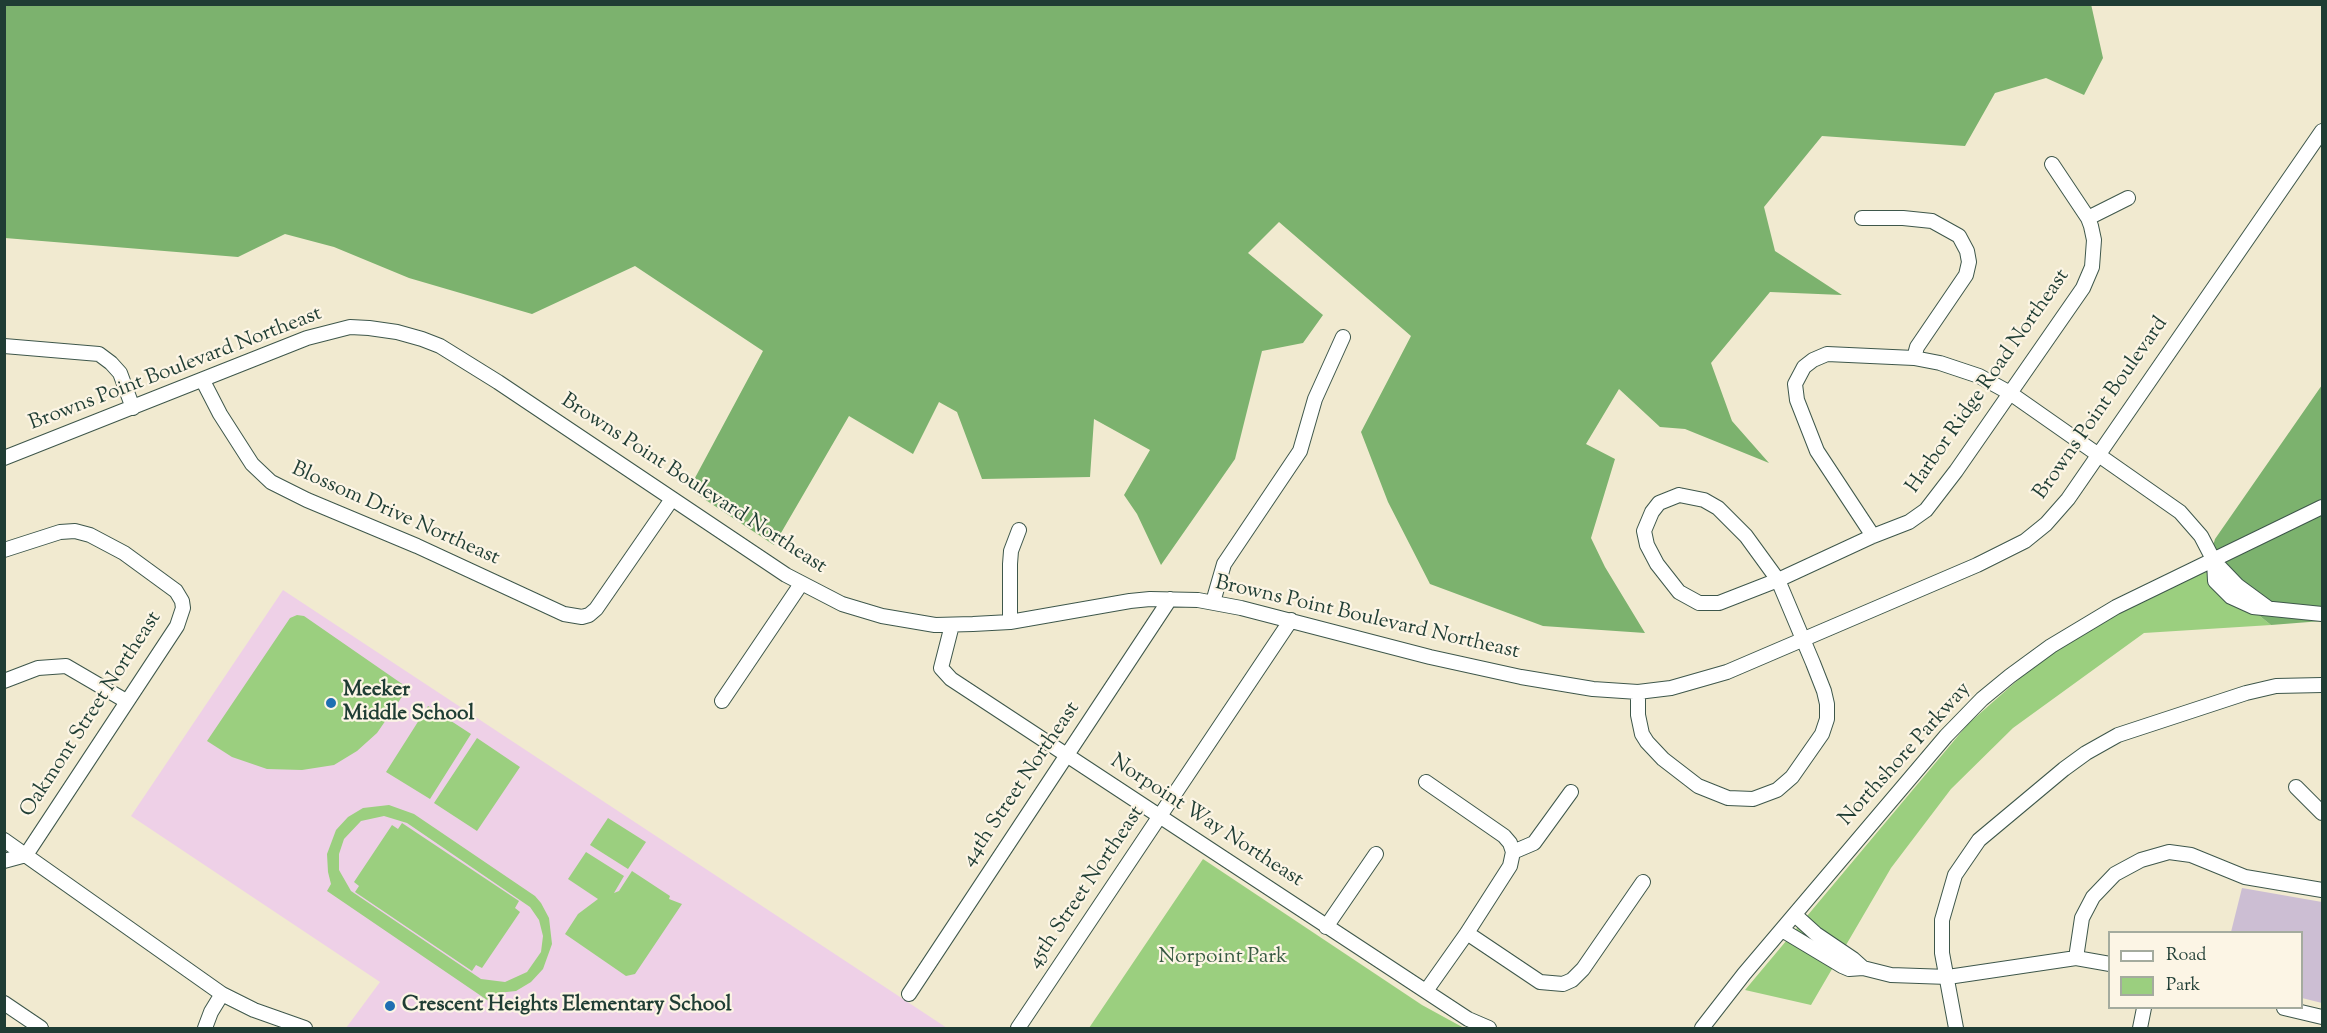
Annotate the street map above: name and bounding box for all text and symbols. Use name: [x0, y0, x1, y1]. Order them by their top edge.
street label: Harbor Ridge Road Northeast: [1902, 265, 2076, 499]
street label: Browns Point Boulevard Northeast: [26, 302, 326, 438]
street label: Browns Point Boulevard: [2029, 313, 2175, 505]
street label: Browns Point Boulevard Northeast: [555, 390, 831, 580]
street label: Blossom Drive Northeast: [287, 458, 503, 572]
street label: Browns Point Boulevard Northeast: [1212, 572, 1522, 666]
street label: Oakmont Street Northeast: [16, 607, 168, 823]
place label: Meeker Middle School: [343, 678, 474, 728]
street label: Northshore Parkway: [1835, 678, 1977, 832]
marker: Meeker Middle School: [324, 696, 338, 710]
street label: 44th Street Northeast: [957, 698, 1087, 872]
street label: Norpoint Way Northeast: [1105, 750, 1307, 894]
street label: 45th Street Northeast: [1023, 802, 1151, 974]
legend: [2108, 931, 2303, 1009]
text: Road: [2166, 943, 2206, 969]
park label: Norpoint Park: [1159, 945, 1287, 971]
text: Park: [2166, 973, 2200, 999]
place label: Crescent Heights Elementary School: [402, 993, 732, 1019]
marker: Crescent Heights Elementary School: [383, 999, 397, 1013]

